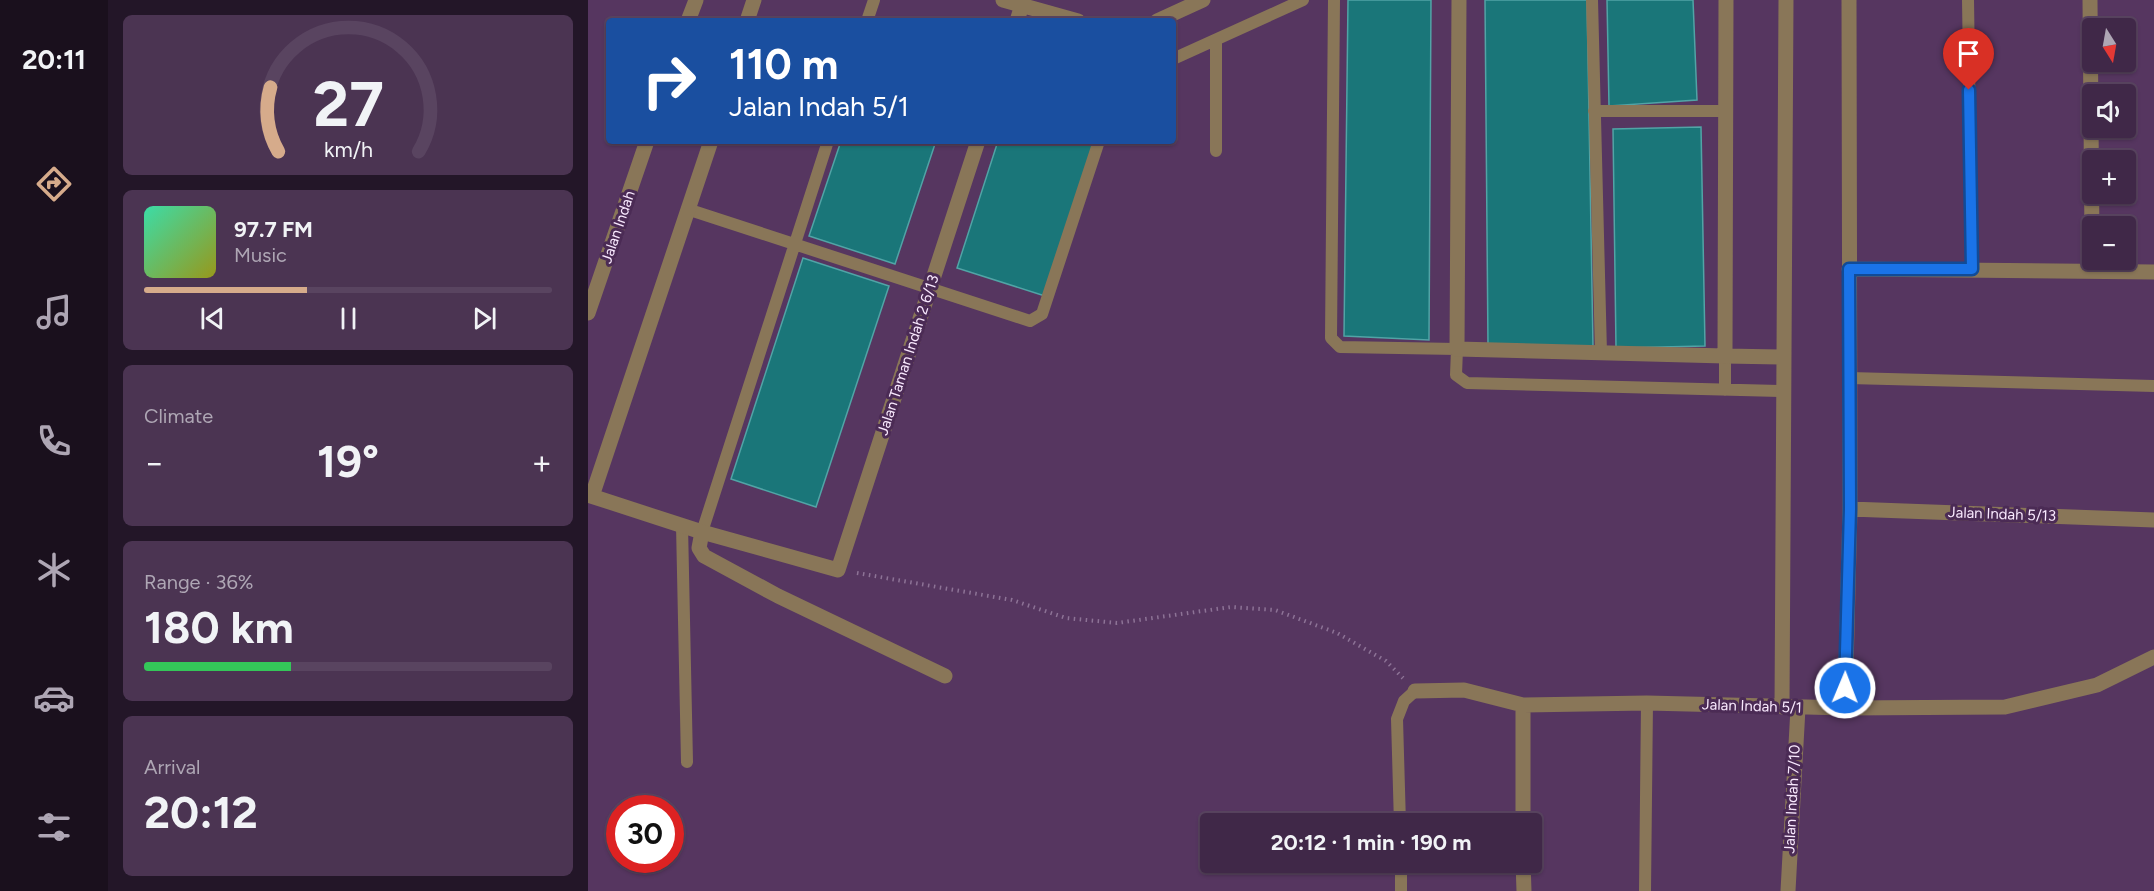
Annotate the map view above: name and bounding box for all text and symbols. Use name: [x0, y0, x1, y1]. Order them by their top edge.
north arrow: [2082, 18, 2136, 72]
map controls: [2082, 18, 2136, 270]
pin: [1943, 28, 1994, 90]
icon: arrive: [1952, 37, 1985, 70]
text: 110 m: [729, 39, 838, 90]
icon: right: [630, 42, 708, 120]
text: 20:11: [22, 43, 86, 76]
text: 27: [313, 67, 383, 142]
button: sound: [2082, 84, 2136, 138]
text: Jalan Indah 5/1: [729, 90, 909, 123]
text: km/h: [324, 137, 372, 162]
button: +: [2082, 150, 2136, 204]
icon: directions: [33, 163, 75, 205]
street label: Jalan Indah: [597, 188, 639, 266]
text: 97.7 FM: [234, 216, 313, 243]
button: −: [2082, 216, 2136, 270]
text: Music: [234, 243, 287, 267]
street label: Jalan Taman Indah 2 6/13: [874, 273, 942, 437]
icon: music: [33, 291, 75, 333]
icon: previous: [196, 302, 229, 335]
icon: pause: [332, 302, 365, 335]
icon: next: [468, 302, 501, 335]
text: Climate: [144, 404, 213, 428]
icon: phone: [33, 420, 75, 462]
text: 19°: [317, 434, 379, 488]
text: −: [144, 443, 165, 482]
text: +: [531, 443, 552, 482]
street label: Jalan Indah 5/13: [1948, 503, 2056, 525]
icon: climate: [33, 549, 75, 591]
text: Range · 36%: [144, 570, 253, 594]
text: 180 km: [144, 600, 294, 654]
position arrow: [1813, 656, 1877, 720]
icon: car: [33, 677, 75, 719]
street label: Jalan Indah 5/1: [1702, 695, 1802, 717]
street label: Jalan Indah 7/10: [1780, 744, 1804, 854]
text: Arrival: [144, 755, 200, 779]
text: 20:12: [144, 785, 258, 839]
speed limit sign: 30: [606, 795, 684, 873]
icon: filters: [33, 806, 75, 848]
text: 20:12 · 1 min · 190 m: [1271, 829, 1471, 856]

